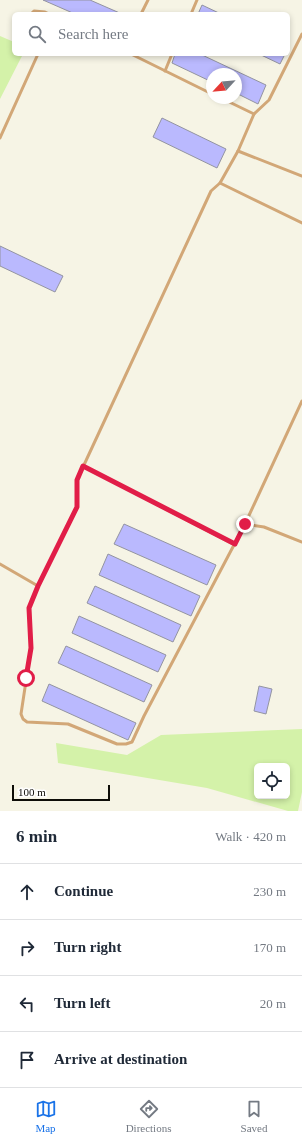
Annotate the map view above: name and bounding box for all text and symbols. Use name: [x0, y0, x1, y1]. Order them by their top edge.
search box: [12, 12, 290, 56]
icon: search: [26, 23, 48, 45]
text: Search here: [58, 26, 128, 42]
north arrow: [206, 68, 242, 104]
route end: [236, 515, 254, 533]
route start: [17, 669, 35, 687]
map controls: [254, 763, 290, 799]
button: locate: [254, 763, 290, 799]
scale bar: [12, 783, 110, 802]
text: 100 m: [18, 786, 46, 798]
text: 6 min: [16, 827, 57, 846]
text: Walk · 420 m: [215, 829, 286, 844]
icon: ahead: [16, 881, 38, 903]
text: Continue: [54, 883, 113, 899]
text: 230 m: [253, 884, 286, 899]
icon: right: [16, 937, 38, 959]
text: Turn right: [54, 939, 121, 955]
text: 170 m: [253, 940, 286, 955]
icon: left: [16, 993, 38, 1015]
text: Turn left: [54, 995, 111, 1011]
text: 20 m: [260, 996, 286, 1011]
icon: arrive: [16, 1049, 38, 1071]
text: Arrive at destination: [54, 1051, 187, 1067]
tab: Map: [35, 1098, 57, 1134]
tab: Directions: [126, 1098, 171, 1134]
tab: Saved: [241, 1098, 267, 1134]

